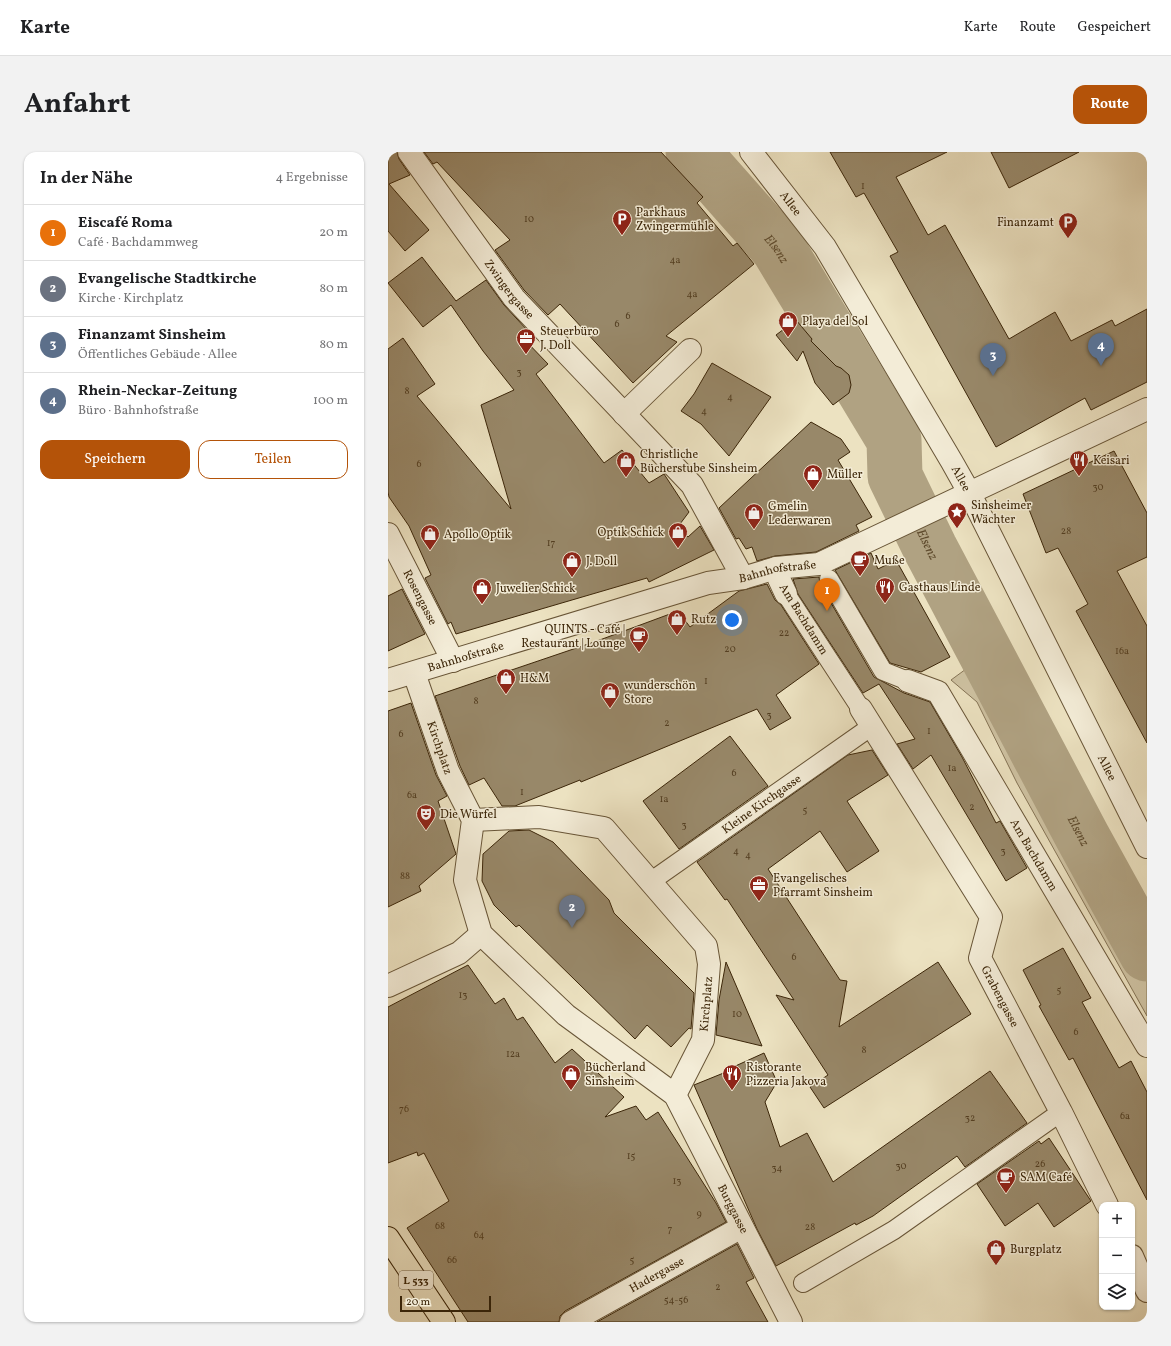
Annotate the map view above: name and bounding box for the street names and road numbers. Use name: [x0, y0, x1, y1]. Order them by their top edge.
street label: Allee: [776, 188, 805, 220]
street label: Zwingergasse: [480, 257, 537, 323]
street label: Allee: [947, 463, 974, 495]
street label: Bahnhofstraße: [738, 557, 817, 587]
street label: Rosengasse: [399, 567, 440, 628]
street label: Am Bachdamm: [775, 581, 832, 658]
street label: Bahnhofstraße: [426, 638, 506, 677]
street label: Kirchplatz: [422, 719, 456, 777]
street label: Allee: [1093, 752, 1120, 784]
street label: Kleine Kirchgasse: [719, 771, 805, 838]
street label: Am Bachdamm: [1006, 816, 1061, 895]
street label: Grabengasse: [976, 963, 1022, 1031]
street label: Kirchplatz: [697, 976, 717, 1032]
street label: Burggasse: [713, 1182, 752, 1237]
street label: Hadergasse: [627, 1253, 688, 1297]
road number: L 533: [399, 1271, 433, 1289]

